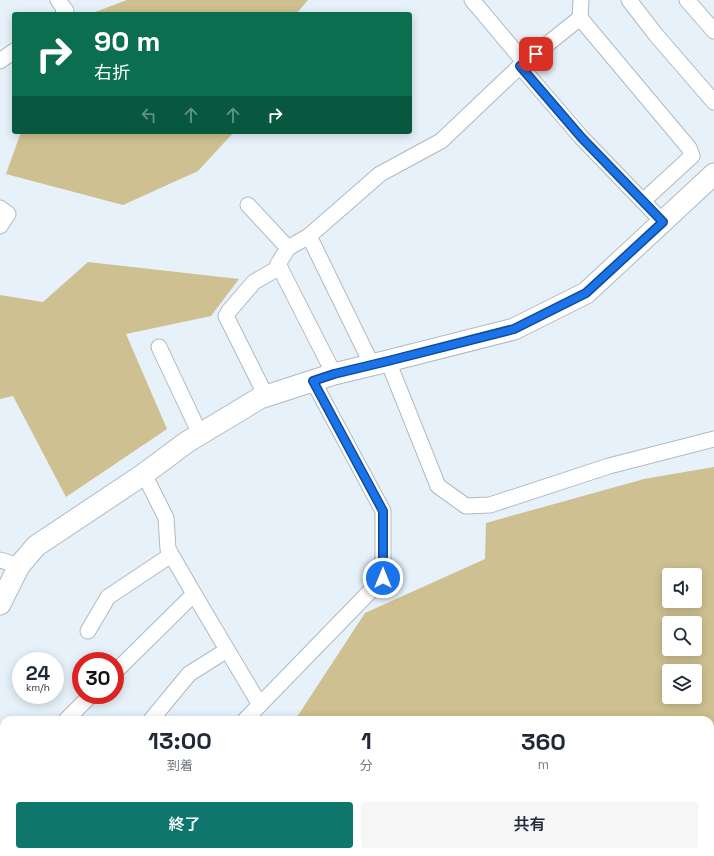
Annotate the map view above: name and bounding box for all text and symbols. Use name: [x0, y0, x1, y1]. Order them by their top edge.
text: 90 m: [94, 23, 160, 59]
icon: right: [28, 28, 80, 80]
pin: [519, 37, 553, 71]
icon: arrive: [525, 43, 547, 65]
text: 右折: [94, 61, 130, 84]
icon: left: [138, 104, 160, 126]
icon: ahead: [180, 104, 202, 126]
icon: ahead: [222, 104, 244, 126]
icon: right: [264, 104, 286, 126]
position arrow: [362, 557, 404, 599]
map controls: [662, 568, 702, 704]
button: sound: [662, 568, 702, 608]
button: search: [662, 616, 702, 656]
speed limit sign: 30: [72, 652, 124, 704]
text: 24: [26, 660, 50, 686]
button: layers: [662, 664, 702, 704]
text: km/h: [26, 681, 50, 694]
text: 13:00: [148, 725, 212, 756]
text: 1: [361, 725, 372, 756]
text: 360: [521, 726, 566, 757]
text: m: [538, 756, 549, 773]
text: 到着: [167, 757, 193, 774]
text: 分: [360, 757, 373, 774]
button: 終了: [16, 802, 353, 848]
button: 共有: [361, 802, 698, 848]

